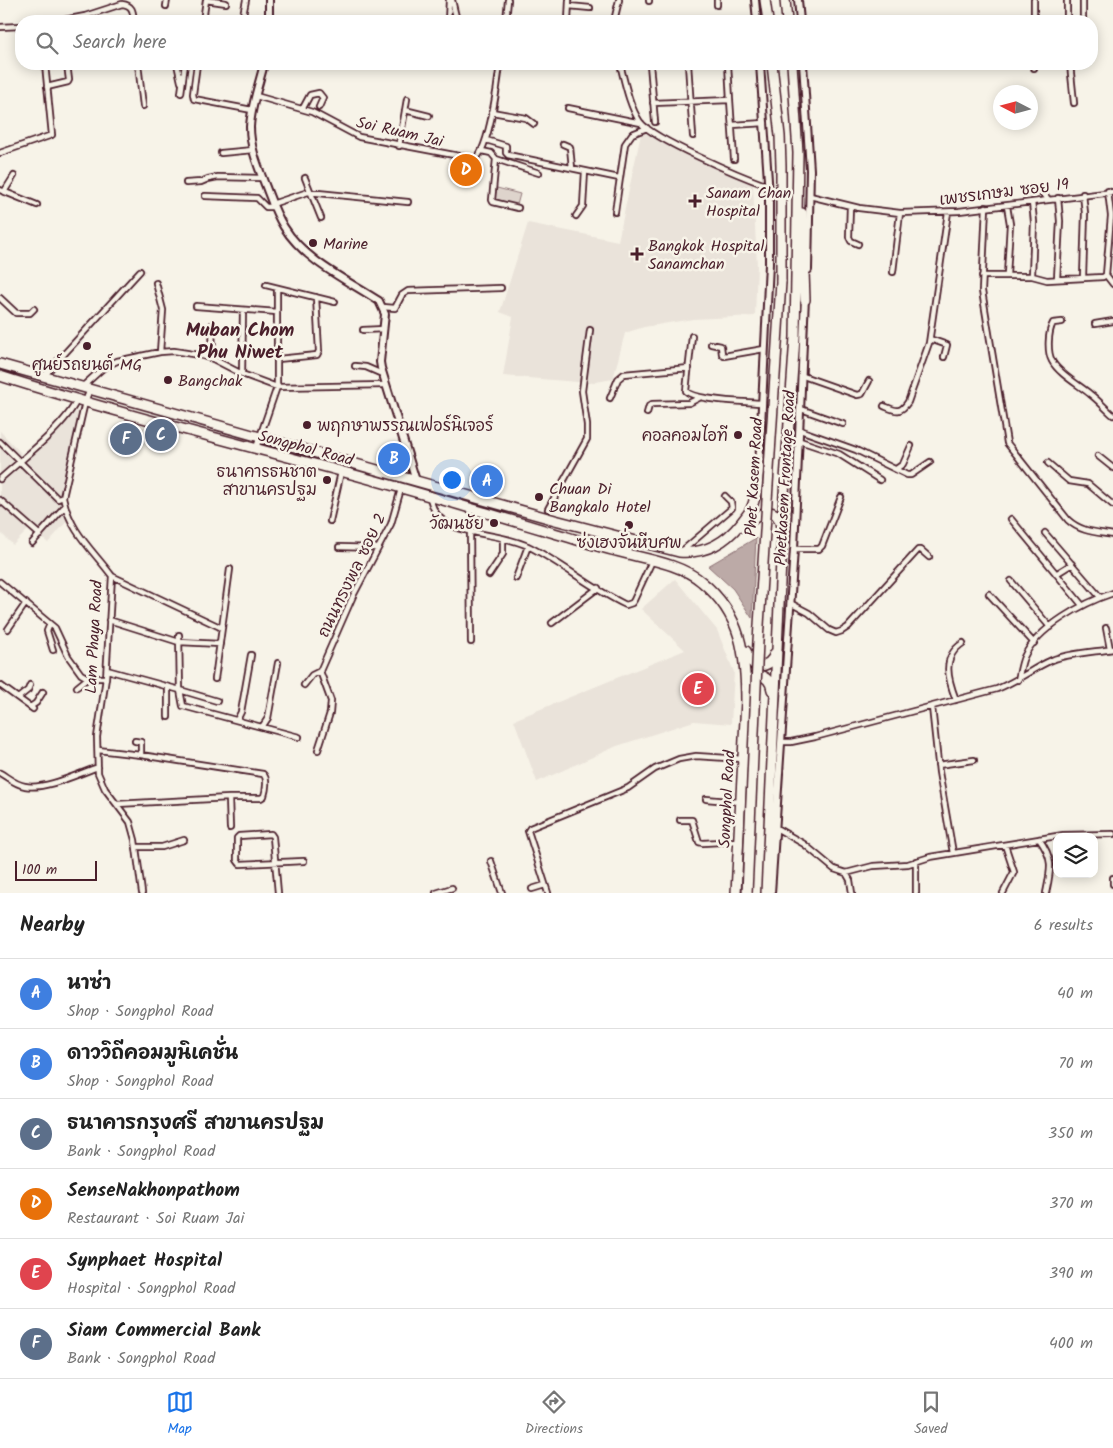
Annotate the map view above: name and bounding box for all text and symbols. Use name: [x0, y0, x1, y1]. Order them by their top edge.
search box: [15, 15, 1098, 70]
text: Search here: [73, 28, 167, 58]
icon: search: [33, 29, 61, 57]
north arrow: [993, 85, 1038, 130]
street label: Soi Ruam Jai: [354, 110, 447, 155]
pin: D: [450, 151, 482, 189]
street label: เพชรเกษม ซอย 19: [938, 172, 1071, 213]
place label: Sanam Chan Hospital: [706, 181, 791, 224]
marker: Sanam Chan Hospital: [688, 194, 702, 208]
place label: Marine: [323, 232, 368, 257]
place label: Bangkok Hospital Sanamchan: [648, 234, 764, 277]
marker: Marine: [307, 237, 319, 249]
marker: Bangkok Hospital Sanamchan: [630, 247, 644, 261]
district label: Muban Chom Phu Niwet: [186, 316, 294, 368]
marker: ศูนย์รถยนต์ MG: [81, 340, 93, 352]
place label: ศูนย์รถยนต์ MG: [32, 353, 142, 378]
place label: Bangchak: [178, 369, 243, 394]
marker: Bangchak: [162, 374, 174, 386]
street label: Phetkasem Frontage Road: [768, 389, 803, 566]
place label: พฤกษาพรรณเฟอร์นิเจอร์: [317, 414, 494, 439]
pin: C: [145, 416, 177, 454]
street label: Phet Kasem Road: [739, 416, 770, 537]
marker: พฤกษาพรรณเฟอร์นิเจอร์: [301, 419, 313, 431]
pin: F: [110, 420, 142, 458]
street label: Songphol Road: [255, 424, 357, 473]
place label: คอลคอมไอที: [642, 424, 728, 449]
marker: คอลคอมไอที: [732, 429, 744, 441]
pin: B: [378, 440, 410, 478]
place label: ธนาคารธนชาต สาขานครปฐม: [217, 460, 317, 503]
pin: A: [471, 462, 503, 500]
your location: [439, 467, 465, 493]
marker: ธนาคารธนชาต สาขานครปฐม: [321, 474, 333, 486]
place label: Chuan Di Bangkalo Hotel: [549, 477, 651, 520]
marker: Chuan Di Bangkalo Hotel: [533, 491, 545, 503]
street label: ถนนทรงพล ซอย 2: [311, 509, 393, 642]
place label: วัฒนชัย: [429, 512, 484, 537]
marker: วัฒนชัย: [488, 517, 500, 529]
marker: ซ่งเฮงจั่นหีบศพ: [623, 519, 635, 531]
place label: ซ่งเฮงจั่นหีบศพ: [576, 528, 682, 556]
street label: Lam Phaya Road: [79, 579, 110, 694]
pin: E: [682, 670, 714, 708]
street label: Songphol Road: [712, 749, 743, 849]
map controls: [1053, 833, 1098, 878]
button: layers: [1053, 833, 1098, 878]
scale bar: [15, 858, 98, 881]
text: 100 m: [22, 859, 57, 881]
text: Nearby: [20, 909, 85, 942]
text: 6 results: [1034, 913, 1093, 938]
text: นาซ่า: [67, 969, 111, 999]
text: A: [31, 981, 41, 1006]
text: 40 m: [1057, 981, 1093, 1006]
text: Shop · Songphol Road: [67, 999, 213, 1024]
text: ดาววิถีคอมมูนิเคชั่น: [67, 1039, 238, 1069]
text: B: [31, 1051, 41, 1076]
text: 70 m: [1058, 1051, 1093, 1076]
text: Shop · Songphol Road: [67, 1069, 213, 1094]
text: ธนาคารกรุงศรี สาขานครปฐม: [67, 1109, 324, 1139]
text: C: [31, 1121, 41, 1146]
text: 350 m: [1048, 1121, 1093, 1146]
text: Bank · Songphol Road: [67, 1139, 215, 1164]
text: SenseNakhonpathom: [67, 1176, 240, 1206]
text: D: [31, 1191, 41, 1216]
text: 370 m: [1049, 1191, 1093, 1216]
text: Restaurant · Soi Ruam Jai: [67, 1206, 244, 1231]
text: Synphaet Hospital: [67, 1246, 222, 1276]
text: E: [32, 1261, 40, 1286]
text: 390 m: [1049, 1261, 1093, 1286]
text: Hospital · Songphol Road: [67, 1276, 235, 1301]
text: Siam Commercial Bank: [67, 1316, 260, 1346]
text: F: [32, 1331, 40, 1356]
text: 400 m: [1049, 1331, 1093, 1356]
text: Bank · Songphol Road: [67, 1346, 215, 1371]
tab: Map: [166, 1388, 194, 1440]
tab: Directions: [525, 1388, 583, 1440]
tab: Saved: [914, 1388, 947, 1440]

